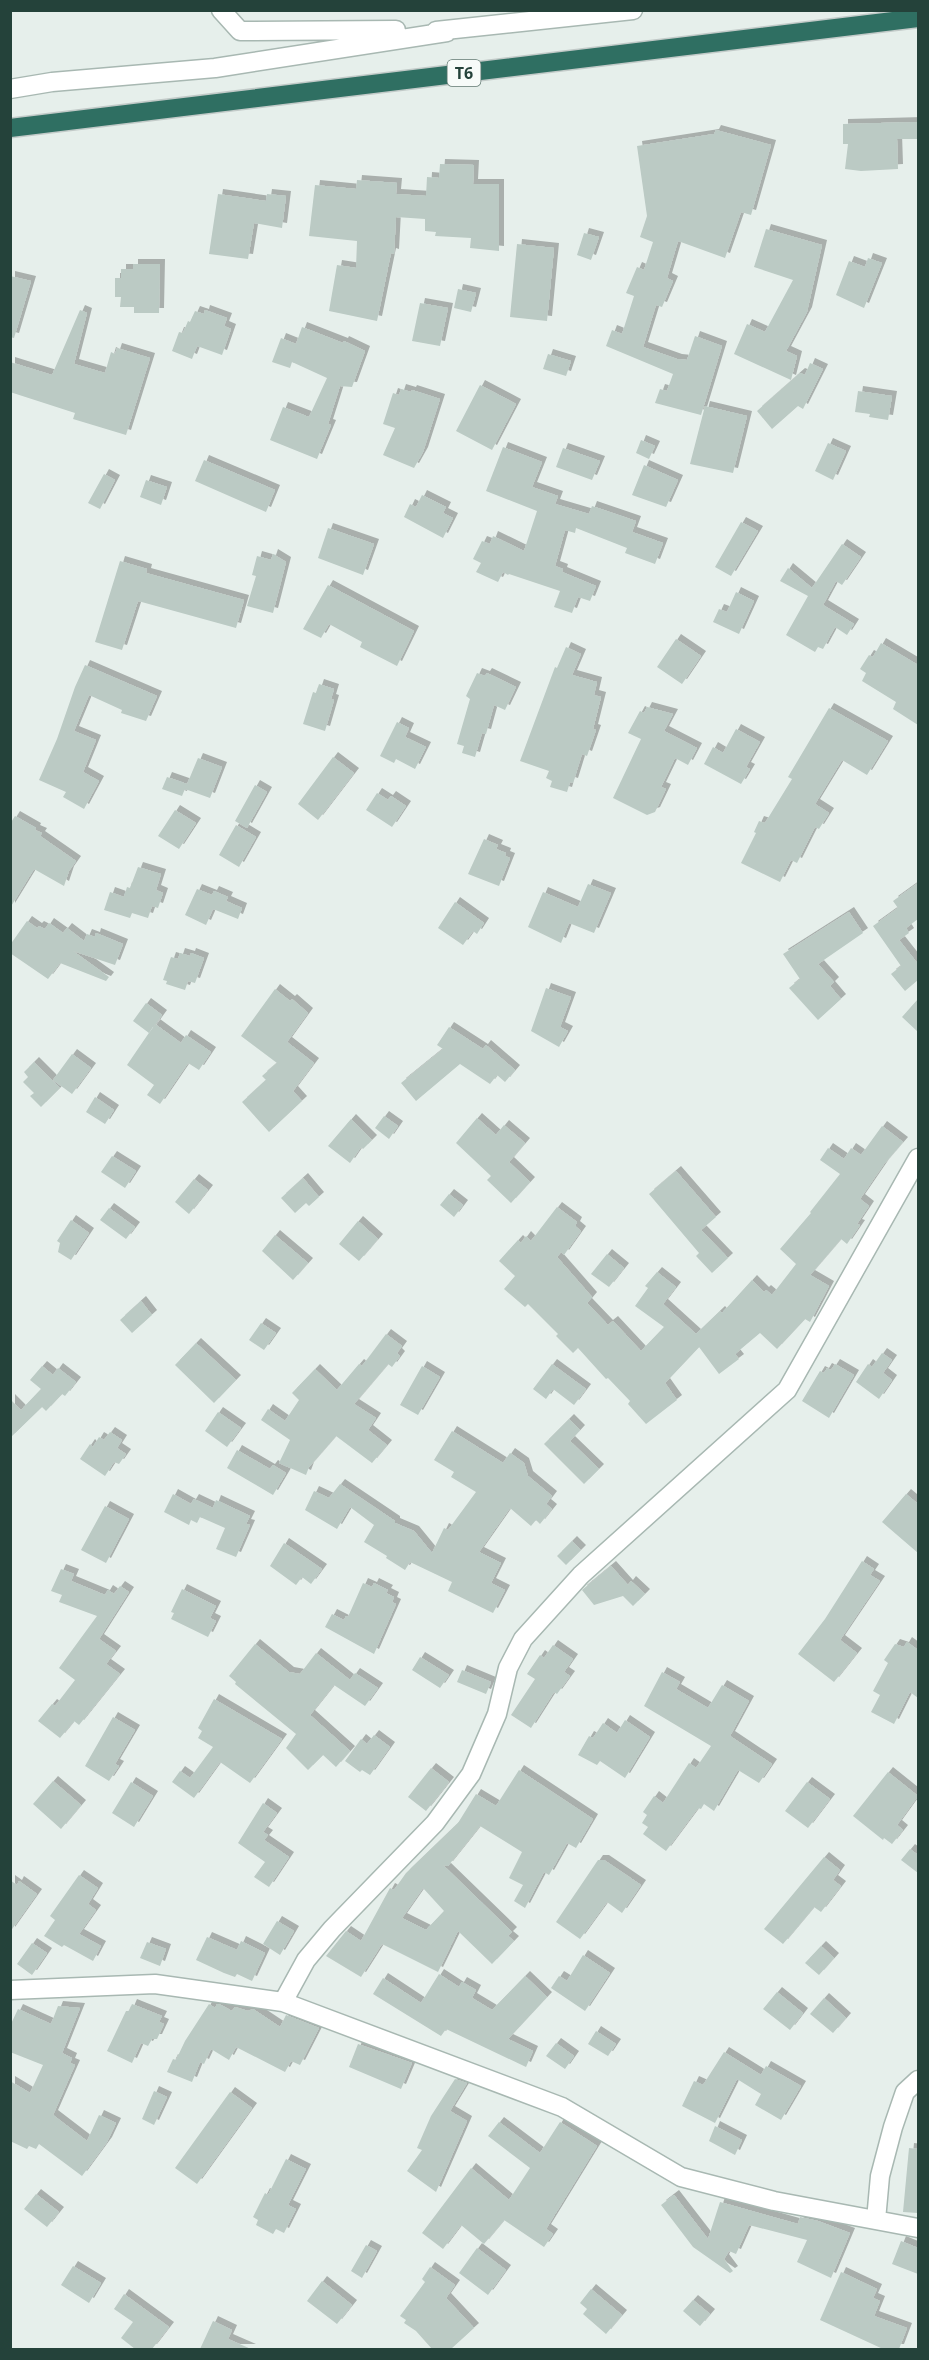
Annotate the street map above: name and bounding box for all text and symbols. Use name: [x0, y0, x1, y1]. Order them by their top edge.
road number: T6: [448, 60, 480, 86]

